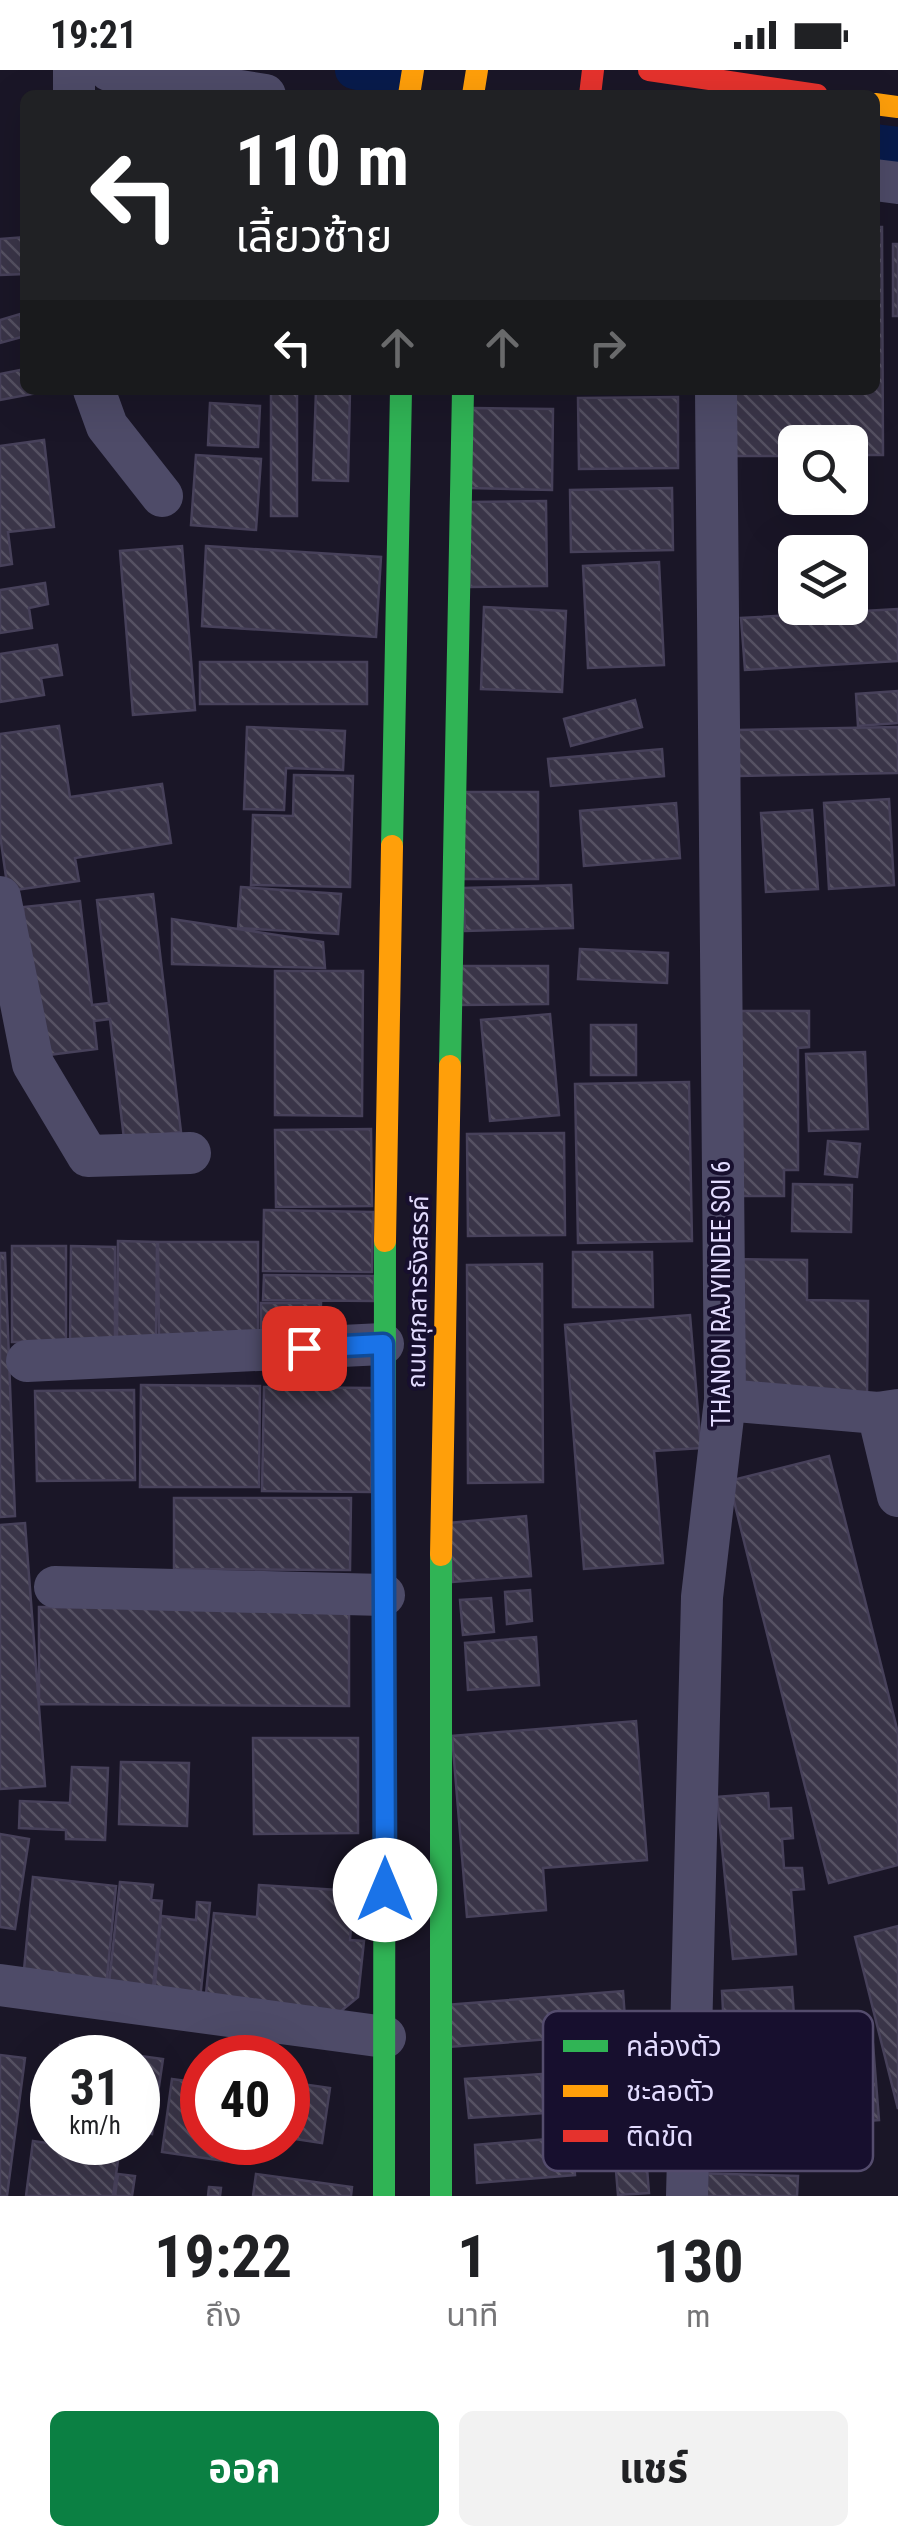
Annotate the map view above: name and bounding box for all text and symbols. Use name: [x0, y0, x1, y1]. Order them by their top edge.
text: 19:21: [50, 13, 137, 57]
text: 110 m: [235, 120, 409, 202]
icon: left: [70, 130, 200, 260]
text: เลี้ยวซ้าย: [235, 210, 392, 263]
icon: left: [265, 320, 320, 375]
icon: ahead: [370, 320, 425, 375]
icon: ahead: [475, 320, 530, 375]
icon: right: [580, 320, 635, 375]
map controls: [778, 425, 868, 625]
button: search: [778, 425, 868, 515]
button: layers: [778, 535, 868, 625]
street label: THANON RAJYINDEE SOI 6: [707, 1161, 736, 1427]
street label: ถนนศุภสารรังสรรค์: [402, 1195, 435, 1389]
pin: [262, 1306, 347, 1391]
icon: arrive: [277, 1321, 332, 1376]
position arrow: [333, 1838, 437, 1942]
legend: [543, 2011, 873, 2171]
text: คล่องตัว: [626, 2030, 722, 2063]
speed limit sign: 40: [180, 2035, 310, 2165]
text: 31: [70, 2059, 120, 2117]
text: ชะลอตัว: [626, 2075, 715, 2108]
text: km/h: [69, 2111, 121, 2140]
text: ติดขัด: [626, 2120, 694, 2153]
text: 19:22: [154, 2221, 292, 2292]
text: 1: [457, 2221, 488, 2292]
text: 130: [653, 2226, 744, 2297]
text: ถึง: [205, 2296, 241, 2334]
text: นาที: [446, 2296, 498, 2334]
text: m: [686, 2297, 710, 2335]
button: ออก: [50, 2411, 439, 2526]
button: แชร์: [459, 2411, 848, 2526]

